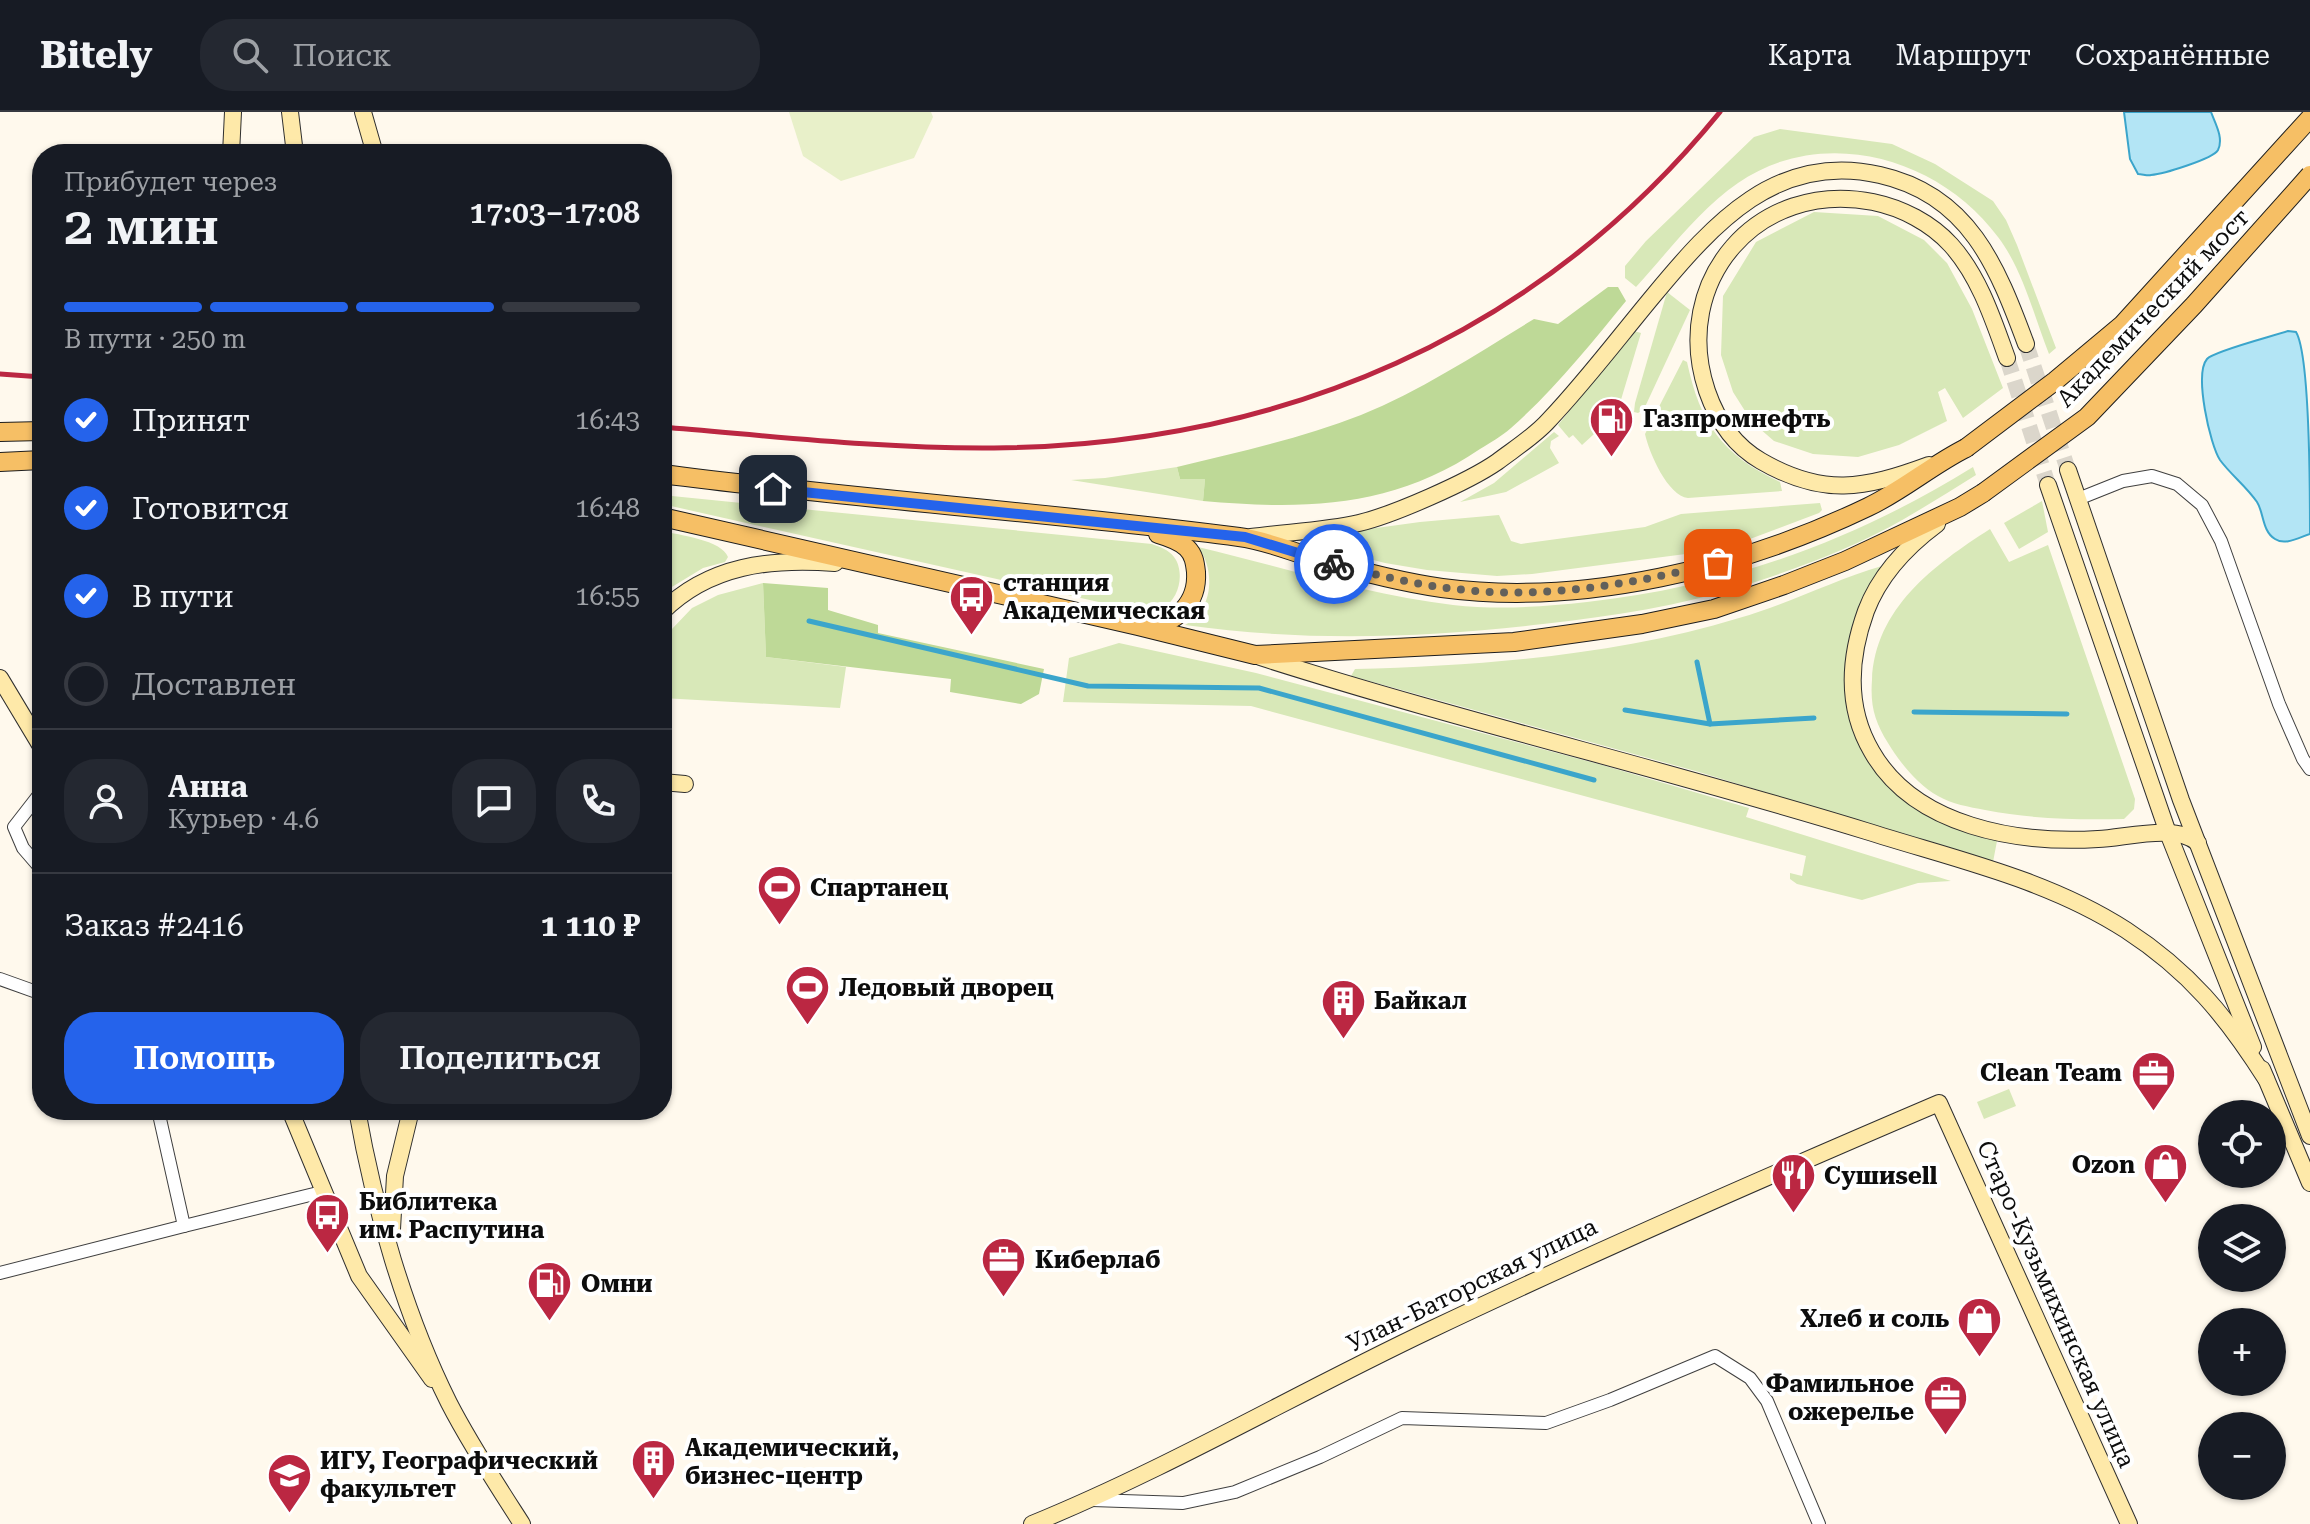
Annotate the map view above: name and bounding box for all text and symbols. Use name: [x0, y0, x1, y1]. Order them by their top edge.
search box: [200, 19, 760, 91]
text: Bitely: [40, 33, 152, 77]
icon: search: [228, 33, 272, 77]
text: Поиск: [292, 38, 391, 73]
text: Карта: [1768, 39, 1852, 72]
text: Маршрут: [1896, 39, 2031, 72]
text: Сохранённые: [2075, 39, 2270, 72]
text: Прибудет через: [64, 167, 278, 197]
text: 17:03–17:08: [470, 195, 640, 230]
text: 2 мин: [64, 196, 219, 257]
street label: Академический мост: [2051, 203, 2255, 413]
text: В пути · 250 m: [64, 324, 246, 354]
fuel station icon: Газпромнефть: [1588, 395, 1636, 458]
icon: check: [64, 398, 108, 442]
text: Принят: [132, 403, 250, 438]
text: 16:43: [575, 405, 640, 435]
place label: Газпромнефть: [1643, 405, 1830, 433]
pin: [739, 455, 807, 523]
icon: home: [751, 467, 795, 511]
icon: check: [64, 486, 108, 530]
text: Готовится: [132, 491, 289, 526]
text: 16:48: [575, 493, 640, 523]
courier: [1294, 524, 1374, 604]
pin: [1684, 529, 1752, 597]
icon: bag: [1696, 541, 1740, 585]
icon: bike: [1312, 542, 1356, 586]
place label: станция Академическая: [1003, 569, 1205, 625]
bus stop icon: станция Академическая: [948, 573, 996, 636]
icon: check: [64, 574, 108, 618]
text: В пути: [132, 579, 234, 614]
text: 16:55: [575, 581, 640, 611]
text: Доставлен: [132, 667, 296, 702]
button: person: [64, 759, 148, 843]
button: chat: [452, 759, 536, 843]
button: phone: [556, 759, 640, 843]
text: Анна: [168, 769, 248, 804]
text: Курьер · 4.6: [168, 804, 319, 834]
sports icon: Спартанец: [755, 864, 803, 927]
place label: Спартанец: [810, 874, 949, 902]
text: Заказ #2416: [64, 908, 244, 943]
text: 1 110 ₽: [541, 908, 640, 943]
sports icon: Ледовый дворец: [784, 964, 832, 1027]
place label: Ледовый дворец: [839, 974, 1054, 1002]
building icon: Байкал: [1319, 977, 1367, 1040]
place label: Байкал: [1374, 987, 1467, 1015]
button: Помощь: [64, 1012, 344, 1104]
button: Поделиться: [360, 1012, 640, 1104]
office icon: Clean Team: [2129, 1049, 2177, 1112]
place label: Clean Team: [1980, 1059, 2122, 1087]
map controls: [2198, 1100, 2286, 1500]
button: locate: [2198, 1100, 2286, 1188]
street label: Старо-Кузьмихинская улица: [1971, 1136, 2141, 1472]
shop icon: Ozon: [2142, 1141, 2190, 1204]
place label: Ozon: [2072, 1151, 2135, 1179]
restaurant icon: Сушиsell: [1769, 1152, 1817, 1215]
place label: Сушиsell: [1824, 1162, 1938, 1190]
place label: Библитека им. Распутина: [359, 1188, 544, 1244]
bus stop icon: Библитека им. Распутина: [304, 1192, 352, 1255]
button: layers: [2198, 1204, 2286, 1292]
street label: Улан-Баторская улица: [1342, 1212, 1602, 1358]
office icon: Киберлаб: [980, 1236, 1028, 1299]
place label: Киберлаб: [1035, 1246, 1160, 1274]
fuel station icon: Омни: [526, 1260, 574, 1323]
place label: Омни: [581, 1270, 653, 1298]
shop icon: Хлеб и соль: [1956, 1295, 2004, 1358]
place label: Хлеб и соль: [1800, 1305, 1949, 1333]
button: +: [2198, 1308, 2286, 1396]
place label: Фамильное ожерелье: [1766, 1370, 1914, 1426]
office icon: Фамильное ожерелье: [1921, 1374, 1969, 1437]
button: −: [2198, 1412, 2286, 1500]
place label: Академический, бизнес-центр: [685, 1434, 899, 1490]
building icon: Академический, бизнес-центр: [630, 1438, 678, 1501]
place label: ИГУ, Географический факультет: [320, 1447, 598, 1503]
school or university icon: ИГУ, Географический факультет: [265, 1451, 313, 1514]

